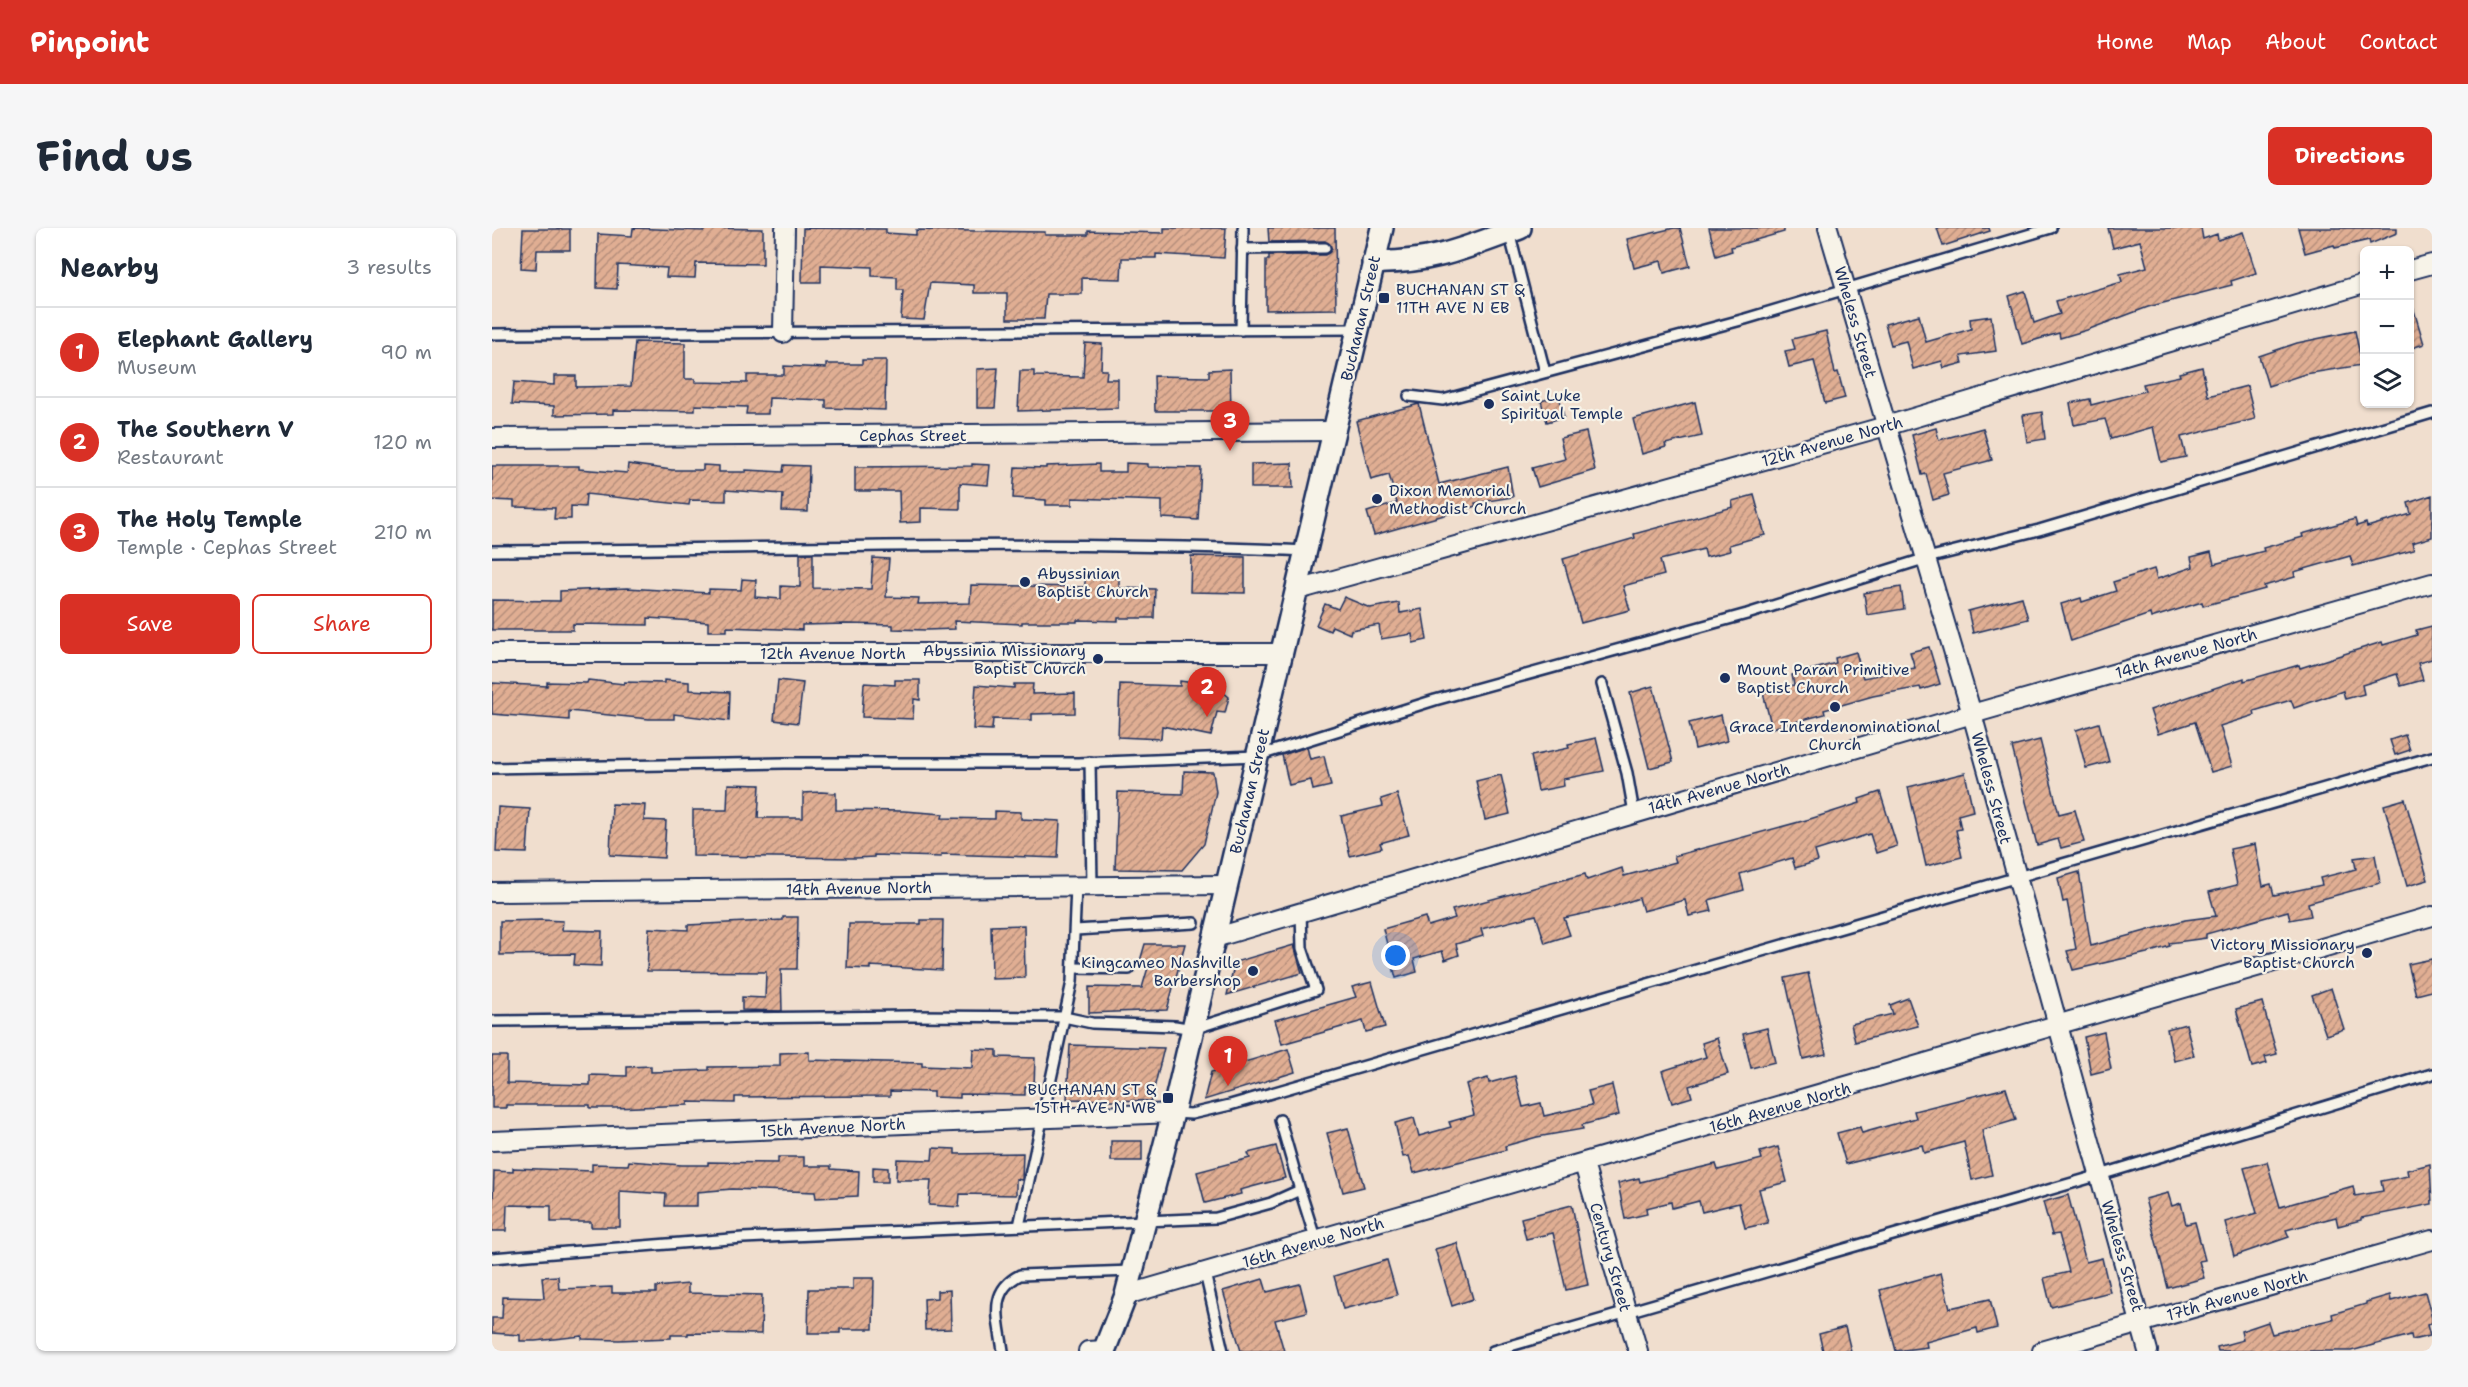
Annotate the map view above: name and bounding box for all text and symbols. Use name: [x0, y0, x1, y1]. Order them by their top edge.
text: Pinpoint: [30, 23, 149, 61]
text: Home: [2096, 28, 2154, 56]
text: Map: [2187, 28, 2232, 56]
text: About: [2265, 28, 2326, 56]
text: Contact: [2359, 28, 2438, 56]
button: Directions: [2268, 127, 2432, 185]
text: Find us: [36, 128, 193, 184]
map controls: [2360, 246, 2414, 408]
button: +: [2360, 246, 2414, 300]
text: Nearby: [60, 250, 159, 285]
street label: Buchanan Street: [1336, 253, 1385, 383]
text: 3 results: [346, 254, 432, 280]
street label: Wheless Street: [1830, 264, 1881, 380]
place label: BUCHANAN ST & 11TH AVE N EB: [1396, 279, 1525, 318]
marker: BUCHANAN ST & 11TH AVE N EB: [1377, 291, 1391, 305]
button: −: [2360, 300, 2414, 354]
text: Elephant Gallery: [117, 325, 313, 354]
text: 1: [75, 339, 84, 365]
text: 90 m: [380, 339, 432, 365]
text: Museum: [117, 354, 197, 380]
button: layers: [2360, 354, 2414, 408]
place label: Saint Luke Spiritual Temple: [1501, 385, 1623, 424]
marker: Saint Luke Spiritual Temple: [1482, 397, 1496, 411]
pin: 3: [1210, 402, 1250, 451]
street label: 12th Avenue North: [1759, 411, 1905, 472]
text: The Southern V: [117, 415, 294, 444]
street label: Cephas Street: [859, 425, 967, 446]
text: 2: [73, 429, 87, 455]
text: 120 m: [373, 429, 432, 455]
text: Restaurant: [117, 444, 224, 470]
place label: Dixon Memorial Methodist Church: [1389, 480, 1527, 519]
marker: Dixon Memorial Methodist Church: [1370, 492, 1384, 506]
text: The Holy Temple: [117, 505, 302, 534]
text: 3: [73, 519, 87, 545]
text: 210 m: [373, 519, 432, 545]
text: Temple · Cephas Street: [117, 534, 337, 560]
place label: Abyssinian Baptist Church: [1037, 563, 1149, 602]
marker: Abyssinian Baptist Church: [1018, 575, 1032, 589]
button: Save: [60, 594, 240, 654]
button: Share: [252, 594, 432, 654]
street label: 14th Avenue North: [2113, 623, 2259, 684]
place label: Abyssinia Missionary Baptist Church: [923, 640, 1086, 679]
street label: 12th Avenue North: [760, 643, 906, 664]
marker: Abyssinia Missionary Baptist Church: [1091, 652, 1105, 666]
place label: Mount Paran Primitive Baptist Church: [1737, 659, 1910, 698]
pin: 2: [1188, 668, 1226, 717]
marker: Mount Paran Primitive Baptist Church: [1718, 671, 1732, 685]
marker: Grace Interdenominational Church: [1828, 700, 1842, 714]
place label: Grace Interdenominational Church: [1729, 716, 1941, 755]
street label: Buchanan Street: [1225, 726, 1274, 856]
street label: Wheless Street: [1966, 730, 2017, 847]
street label: 14th Avenue North: [1646, 758, 1792, 819]
street label: 14th Avenue North: [786, 877, 932, 900]
place label: Victory Missionary Baptist Church: [2210, 934, 2355, 973]
your location: [1381, 941, 1410, 970]
marker: Victory Missionary Baptist Church: [2360, 946, 2374, 960]
place label: Kingcameo Nashville Barbershop: [1081, 952, 1241, 991]
marker: Kingcameo Nashville Barbershop: [1246, 964, 1260, 978]
pin: 1: [1208, 1036, 1248, 1086]
street label: 16th Avenue North: [1707, 1077, 1853, 1138]
place label: BUCHANAN ST & 15TH AVE N WB: [1028, 1079, 1157, 1118]
marker: BUCHANAN ST & 15TH AVE N WB: [1161, 1091, 1175, 1105]
street label: 15th Avenue North: [760, 1113, 906, 1142]
street label: Wheless Street: [2097, 1198, 2148, 1314]
street label: Century Street: [1585, 1200, 1636, 1314]
street label: 16th Avenue North: [1240, 1212, 1386, 1273]
street label: 17th Avenue North: [2164, 1265, 2310, 1326]

